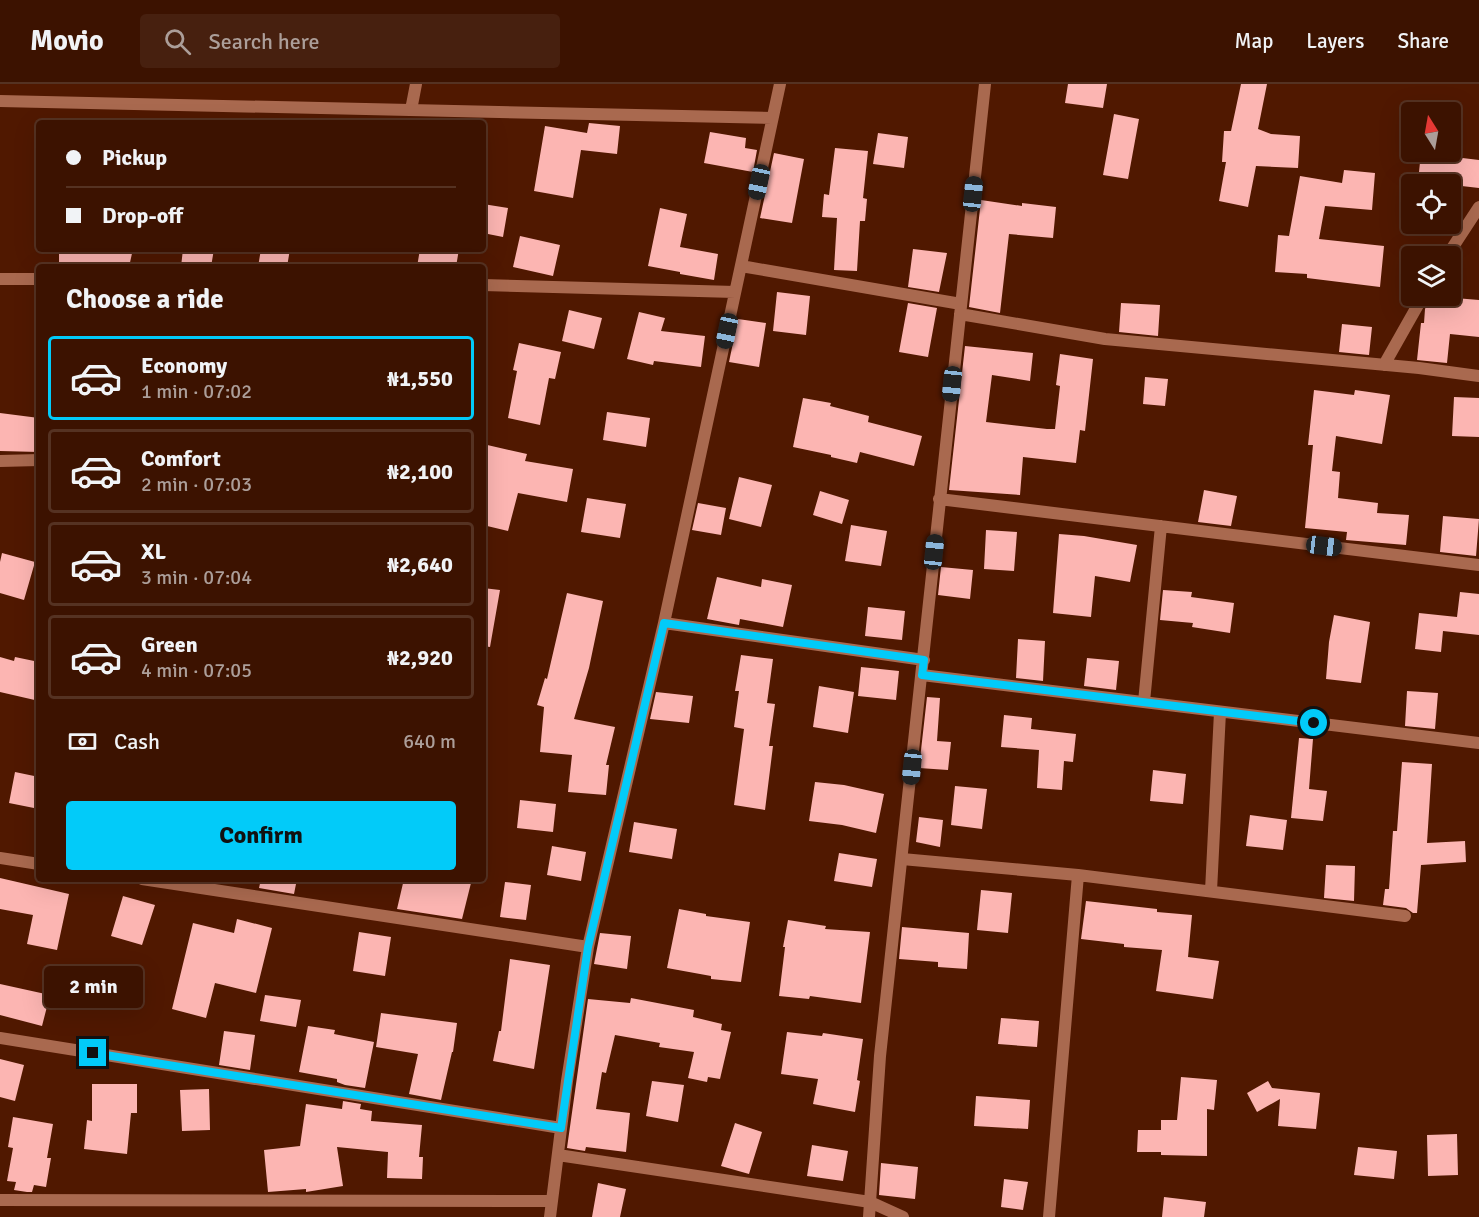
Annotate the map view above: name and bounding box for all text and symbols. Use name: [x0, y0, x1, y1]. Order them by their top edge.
search box: [140, 14, 560, 68]
text: Movio: [30, 24, 104, 58]
icon: search: [161, 25, 194, 58]
text: Search here: [209, 28, 320, 55]
text: Map: [1235, 28, 1273, 54]
text: Layers: [1306, 28, 1364, 54]
text: Share: [1397, 28, 1449, 54]
north arrow: [1401, 102, 1461, 162]
map controls: [1401, 102, 1461, 306]
text: Pickup: [102, 144, 167, 171]
car: [746, 163, 772, 201]
button: locate: [1401, 174, 1461, 234]
car: [962, 175, 984, 213]
text: Drop-off: [102, 202, 183, 229]
button: layers: [1401, 246, 1461, 306]
text: Choose a ride: [66, 283, 224, 316]
car: [714, 312, 740, 350]
icon: car: [69, 351, 123, 405]
text: Economy: [141, 352, 227, 379]
text: ₦1,550: [387, 365, 453, 392]
car: [941, 365, 963, 403]
text: 1 min · 07:02: [141, 379, 252, 404]
icon: car: [69, 444, 123, 498]
text: Comfort: [141, 445, 221, 472]
text: ₦2,100: [387, 458, 453, 485]
text: 2 min · 07:03: [141, 472, 252, 497]
car: [923, 533, 945, 571]
car: [1305, 535, 1343, 557]
icon: car: [69, 537, 123, 591]
text: XL: [141, 538, 166, 565]
text: ₦2,640: [387, 551, 453, 578]
text: 3 min · 07:04: [141, 565, 252, 590]
icon: car: [69, 630, 123, 684]
text: Green: [141, 631, 198, 658]
text: ₦2,920: [387, 644, 453, 671]
text: 4 min · 07:05: [141, 658, 252, 683]
route start: [1300, 709, 1327, 736]
icon: cash: [66, 725, 99, 758]
text: Cash: [114, 728, 160, 755]
text: 640 m: [403, 729, 456, 754]
car: [901, 748, 923, 786]
button: Confirm: [66, 801, 456, 870]
callout: 2 min: [44, 966, 142, 1008]
text: 2 min: [69, 974, 118, 999]
route end: [79, 1039, 106, 1066]

